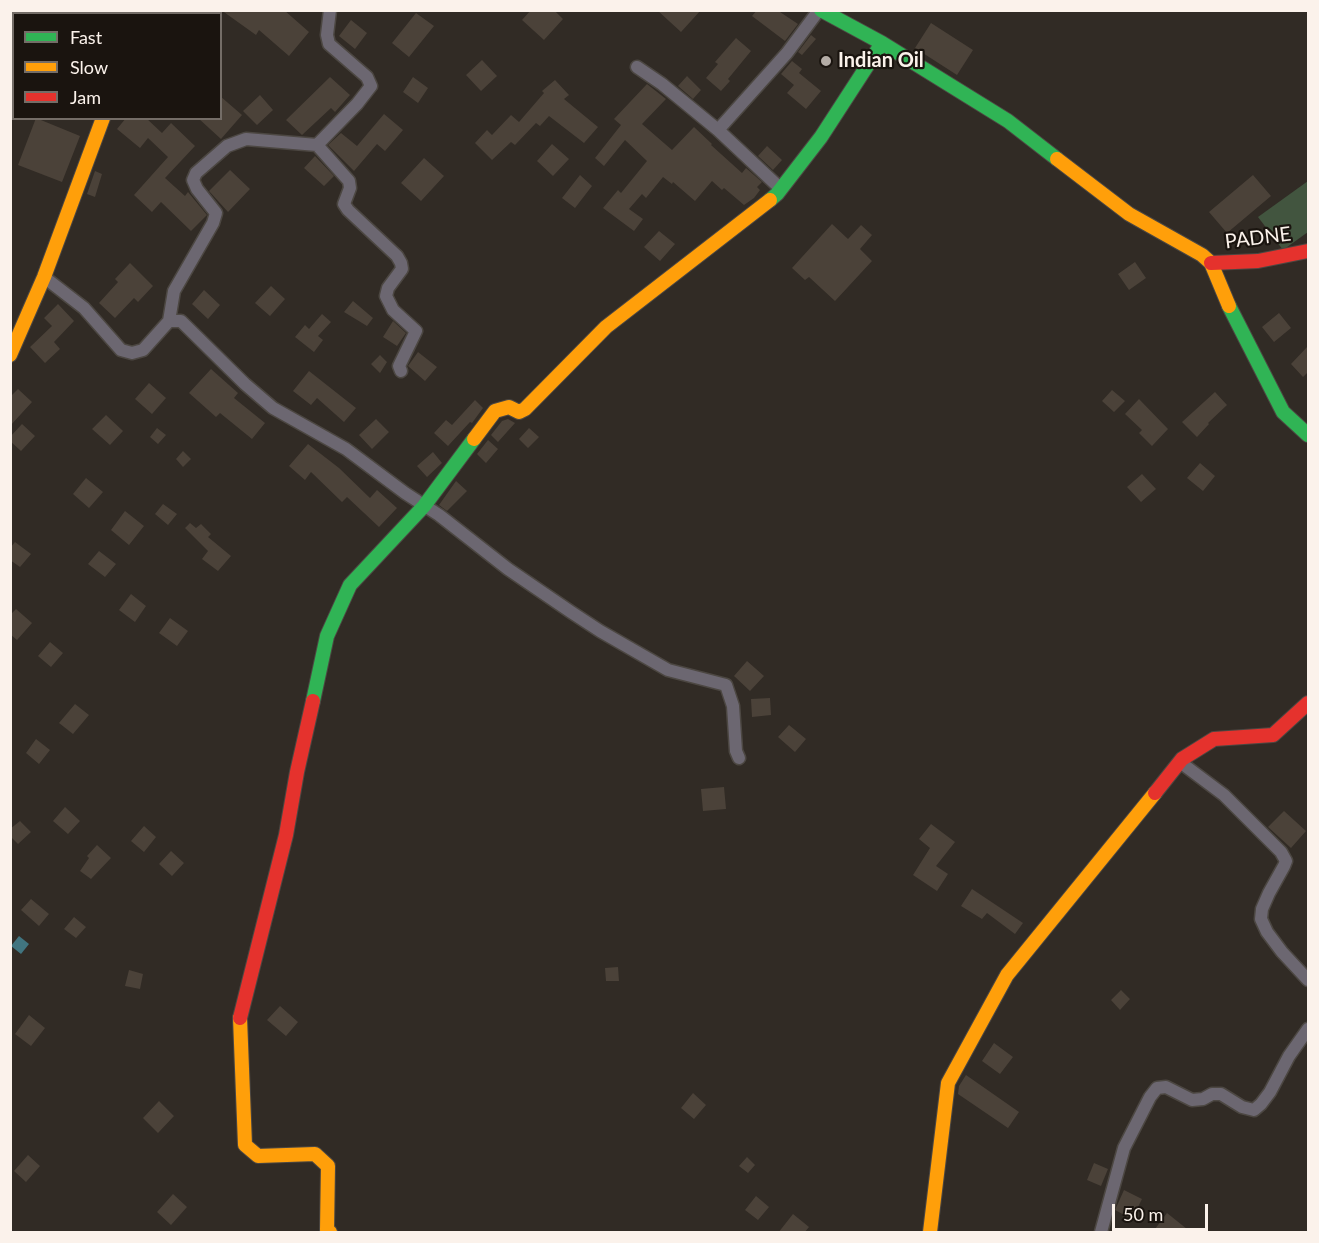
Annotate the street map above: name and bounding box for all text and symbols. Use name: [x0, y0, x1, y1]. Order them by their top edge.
legend: [12, 12, 222, 120]
text: Fast: [70, 26, 102, 48]
place label: Indian Oil: [838, 49, 924, 73]
marker: Indian Oil: [819, 54, 833, 68]
text: Slow: [70, 56, 108, 78]
text: Jam: [70, 86, 101, 108]
street label: PADNE: [1223, 222, 1293, 254]
scale bar: [1115, 1192, 1211, 1230]
text: 50 m: [1123, 1203, 1163, 1225]

